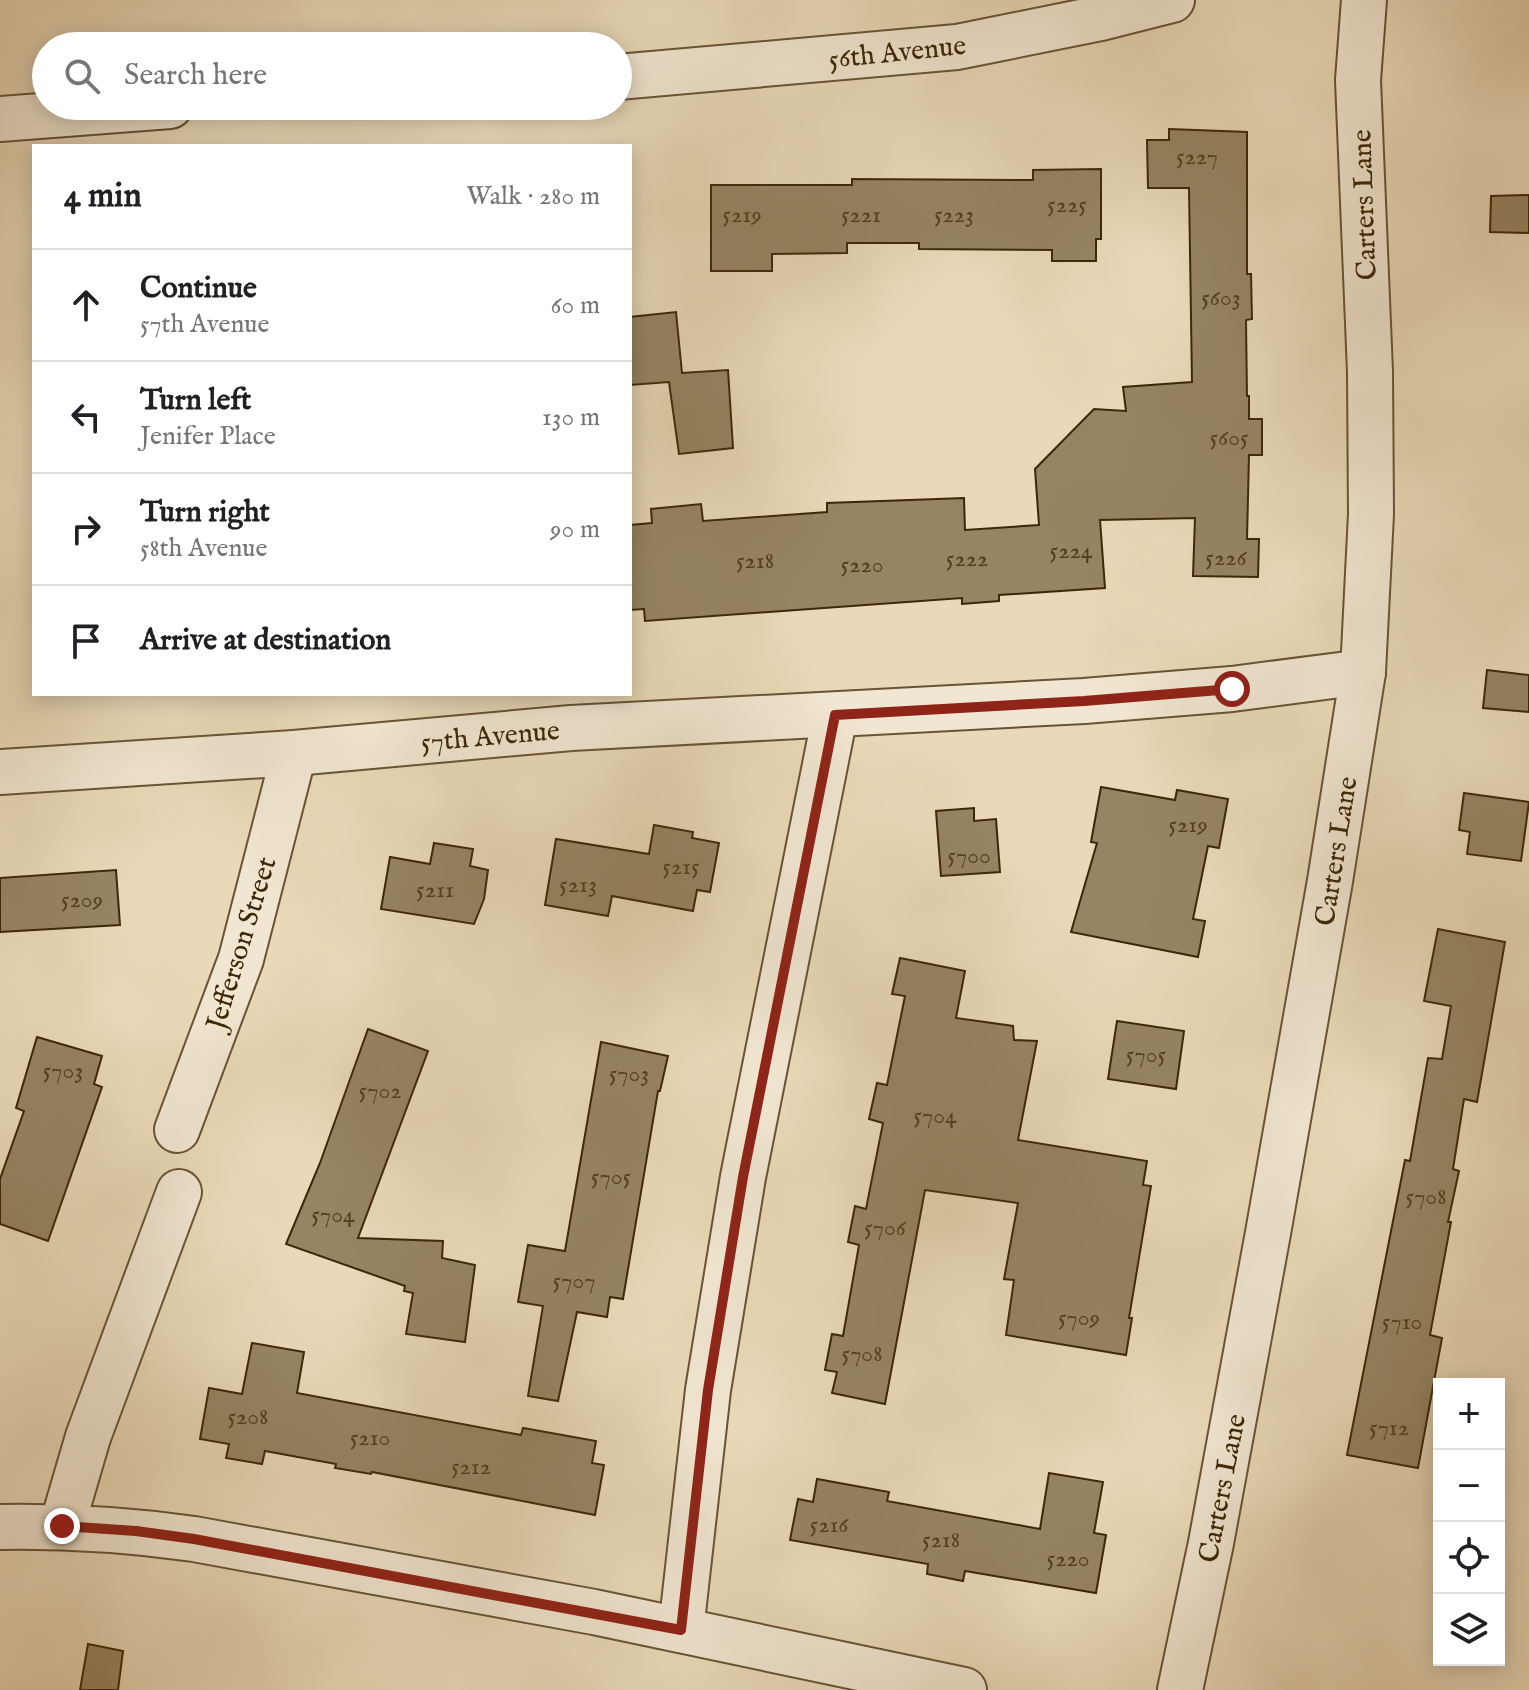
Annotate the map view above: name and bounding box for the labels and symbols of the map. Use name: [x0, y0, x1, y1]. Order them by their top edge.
street label: 56th Avenue: [827, 29, 968, 78]
street label: Carters Lane: [1345, 129, 1386, 281]
house number: 5227: [1176, 142, 1218, 173]
house number: 5225: [1047, 190, 1087, 221]
house number: 5219: [722, 200, 762, 231]
house number: 5221: [841, 200, 881, 231]
house number: 5223: [934, 200, 974, 231]
house number: 5603: [1201, 283, 1241, 314]
house number: 5605: [1209, 423, 1249, 454]
house number: 5224: [1050, 536, 1093, 567]
house number: 5226: [1205, 543, 1248, 574]
house number: 5222: [946, 544, 988, 575]
house number: 5218: [736, 546, 774, 577]
house number: 5220: [841, 550, 883, 581]
route start: [1214, 671, 1250, 707]
street label: 57th Avenue: [419, 714, 561, 761]
street label: Carters Lane: [1308, 774, 1367, 929]
house number: 5219: [1168, 810, 1208, 841]
house number: 5700: [947, 841, 991, 872]
house number: 5215: [662, 852, 700, 883]
street label: Jefferson Street: [199, 853, 285, 1037]
house number: 5213: [559, 870, 597, 901]
house number: 5211: [416, 875, 454, 906]
house number: 5209: [61, 885, 103, 916]
house number: 5705: [1126, 1040, 1167, 1071]
house number: 5703: [43, 1056, 83, 1087]
house number: 5703: [609, 1059, 649, 1090]
house number: 5702: [359, 1076, 401, 1107]
house number: 5704: [913, 1101, 957, 1132]
house number: 5705: [591, 1162, 632, 1193]
house number: 5708: [1405, 1182, 1447, 1213]
house number: 5704: [311, 1200, 355, 1231]
house number: 5706: [864, 1213, 907, 1244]
house number: 5707: [553, 1266, 595, 1297]
house number: 5709: [1058, 1303, 1100, 1334]
house number: 5710: [1382, 1307, 1422, 1338]
house number: 5708: [841, 1339, 883, 1370]
house number: 5208: [227, 1402, 269, 1433]
street label: Carters Lane: [1192, 1411, 1255, 1566]
house number: 5712: [1369, 1413, 1409, 1444]
house number: 5210: [350, 1423, 390, 1454]
house number: 5212: [451, 1452, 491, 1483]
route end: [44, 1508, 80, 1544]
house number: 5216: [810, 1510, 849, 1541]
house number: 5218: [922, 1525, 960, 1556]
house number: 5220: [1047, 1544, 1089, 1575]

